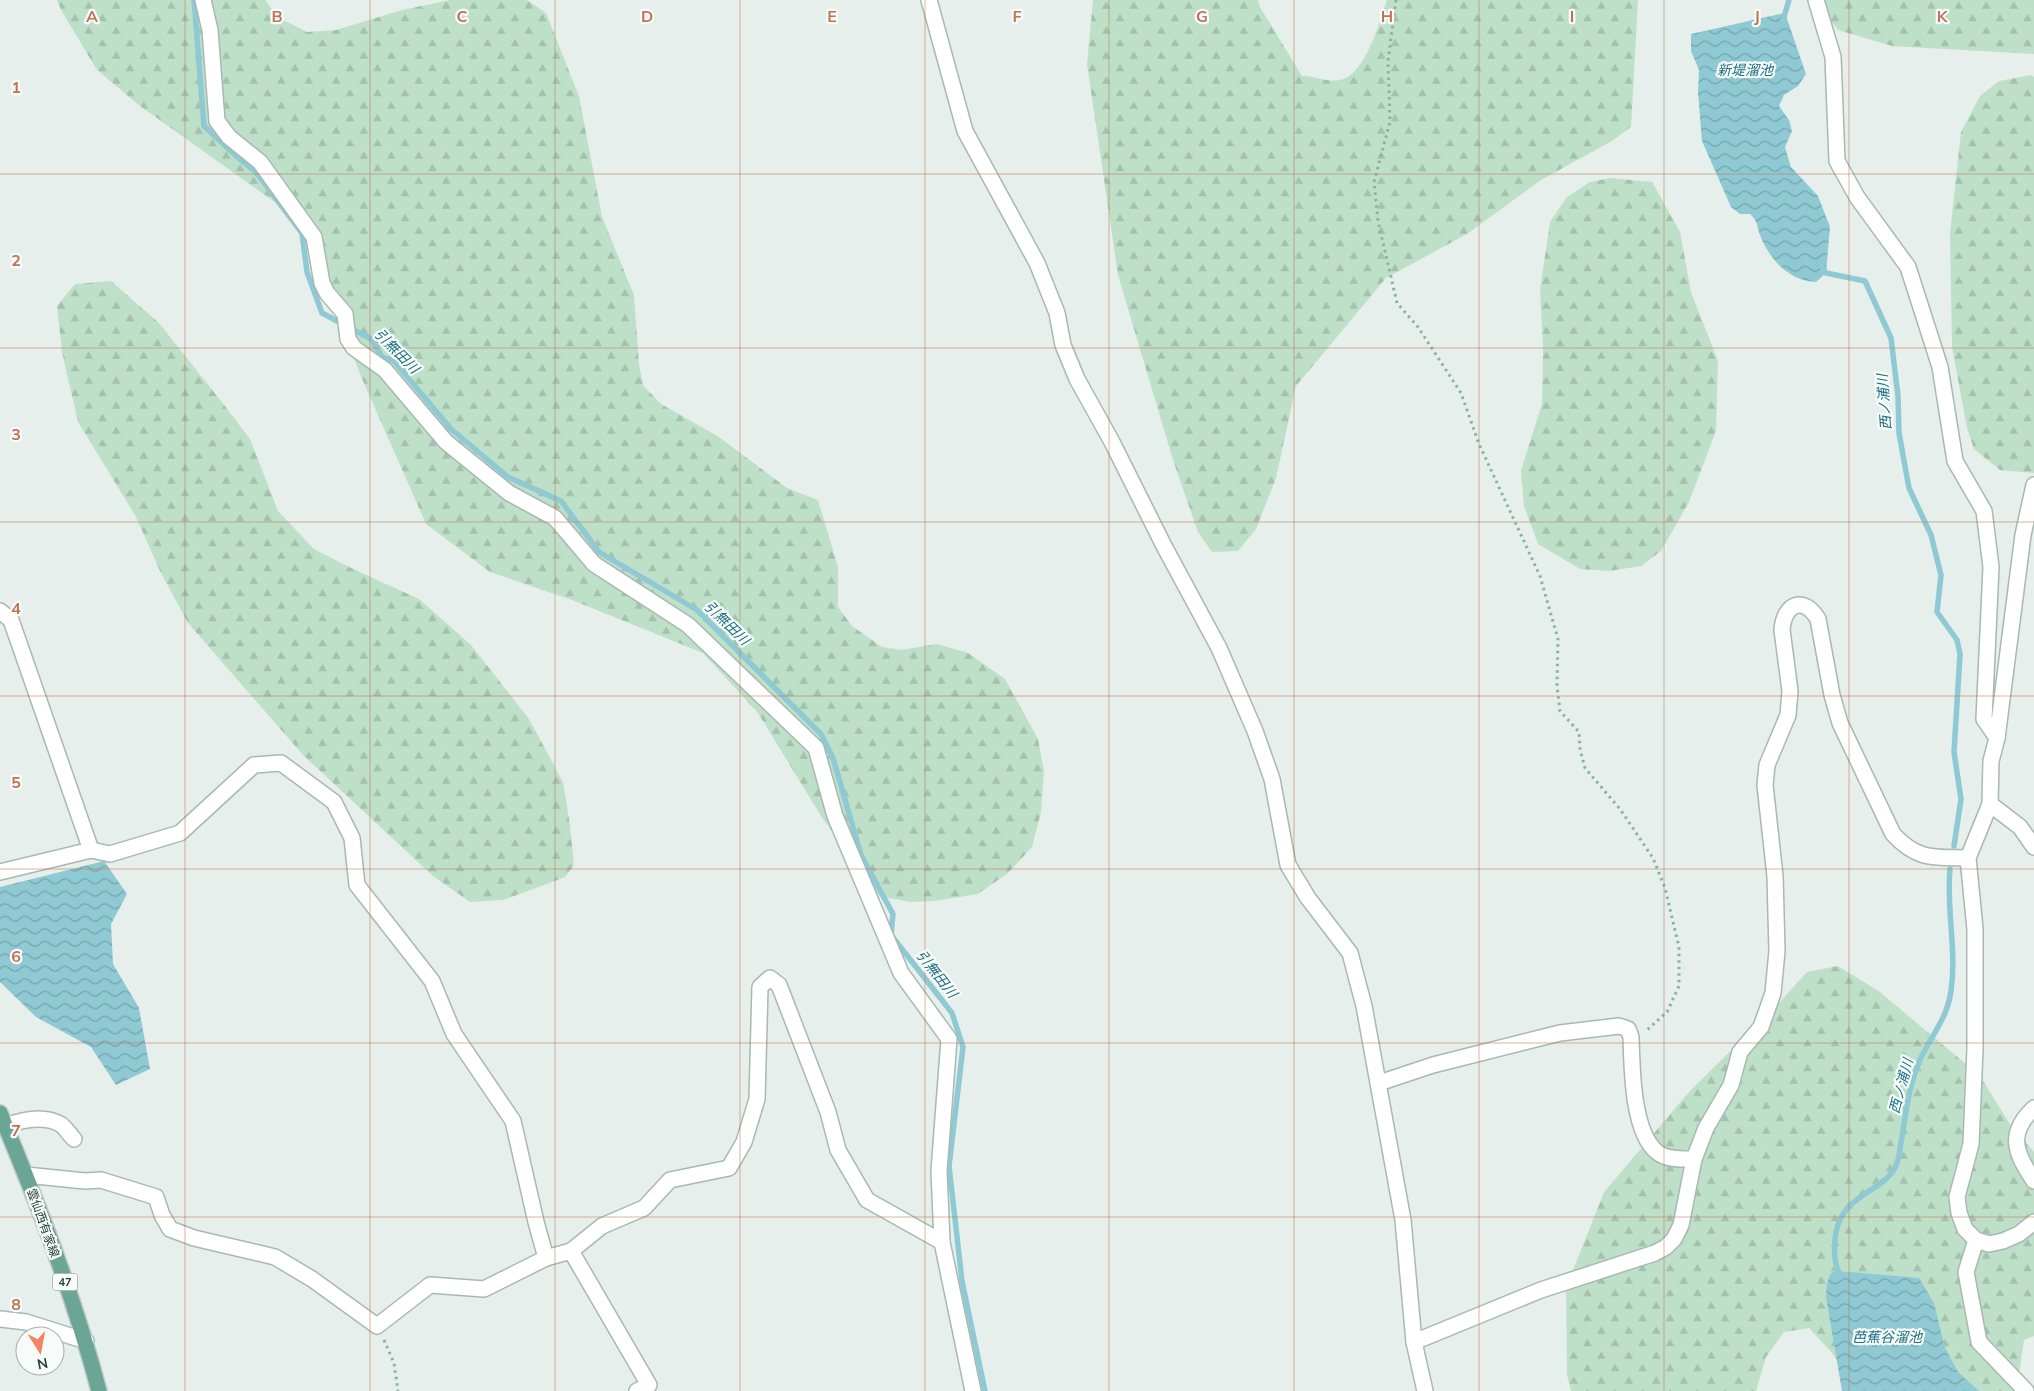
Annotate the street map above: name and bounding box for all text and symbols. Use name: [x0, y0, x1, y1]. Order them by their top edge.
text: A: [86, 6, 98, 26]
text: B: [271, 6, 283, 26]
text: C: [457, 6, 468, 26]
text: D: [641, 6, 653, 26]
text: E: [827, 6, 837, 26]
text: F: [1012, 6, 1022, 26]
text: G: [1196, 6, 1208, 26]
text: H: [1381, 6, 1393, 26]
text: I: [1570, 6, 1574, 26]
text: J: [1754, 6, 1760, 26]
text: K: [1937, 6, 1949, 26]
water label: 新堤溜池: [1717, 61, 1775, 79]
text: 1: [11, 77, 21, 97]
text: 2: [11, 250, 21, 270]
water label: 引無田川: [371, 325, 425, 379]
water label: 西ノ浦川: [1873, 371, 1895, 431]
text: 3: [11, 424, 21, 444]
water label: 引無田川: [701, 597, 755, 650]
text: 4: [11, 598, 21, 618]
text: 5: [11, 772, 21, 792]
text: 6: [11, 946, 21, 966]
water label: 引無田川: [913, 946, 963, 1003]
water label: 西ノ浦川: [1885, 1055, 1917, 1115]
text: 7: [11, 1120, 21, 1140]
street label: 雲仙西有家線: [24, 1186, 63, 1259]
road number: 47: [52, 1274, 78, 1290]
text: 8: [11, 1294, 21, 1314]
north arrow: [15, 1326, 65, 1376]
water label: 芭蕉谷溜池: [1852, 1328, 1924, 1346]
text: N: [36, 1354, 49, 1374]

